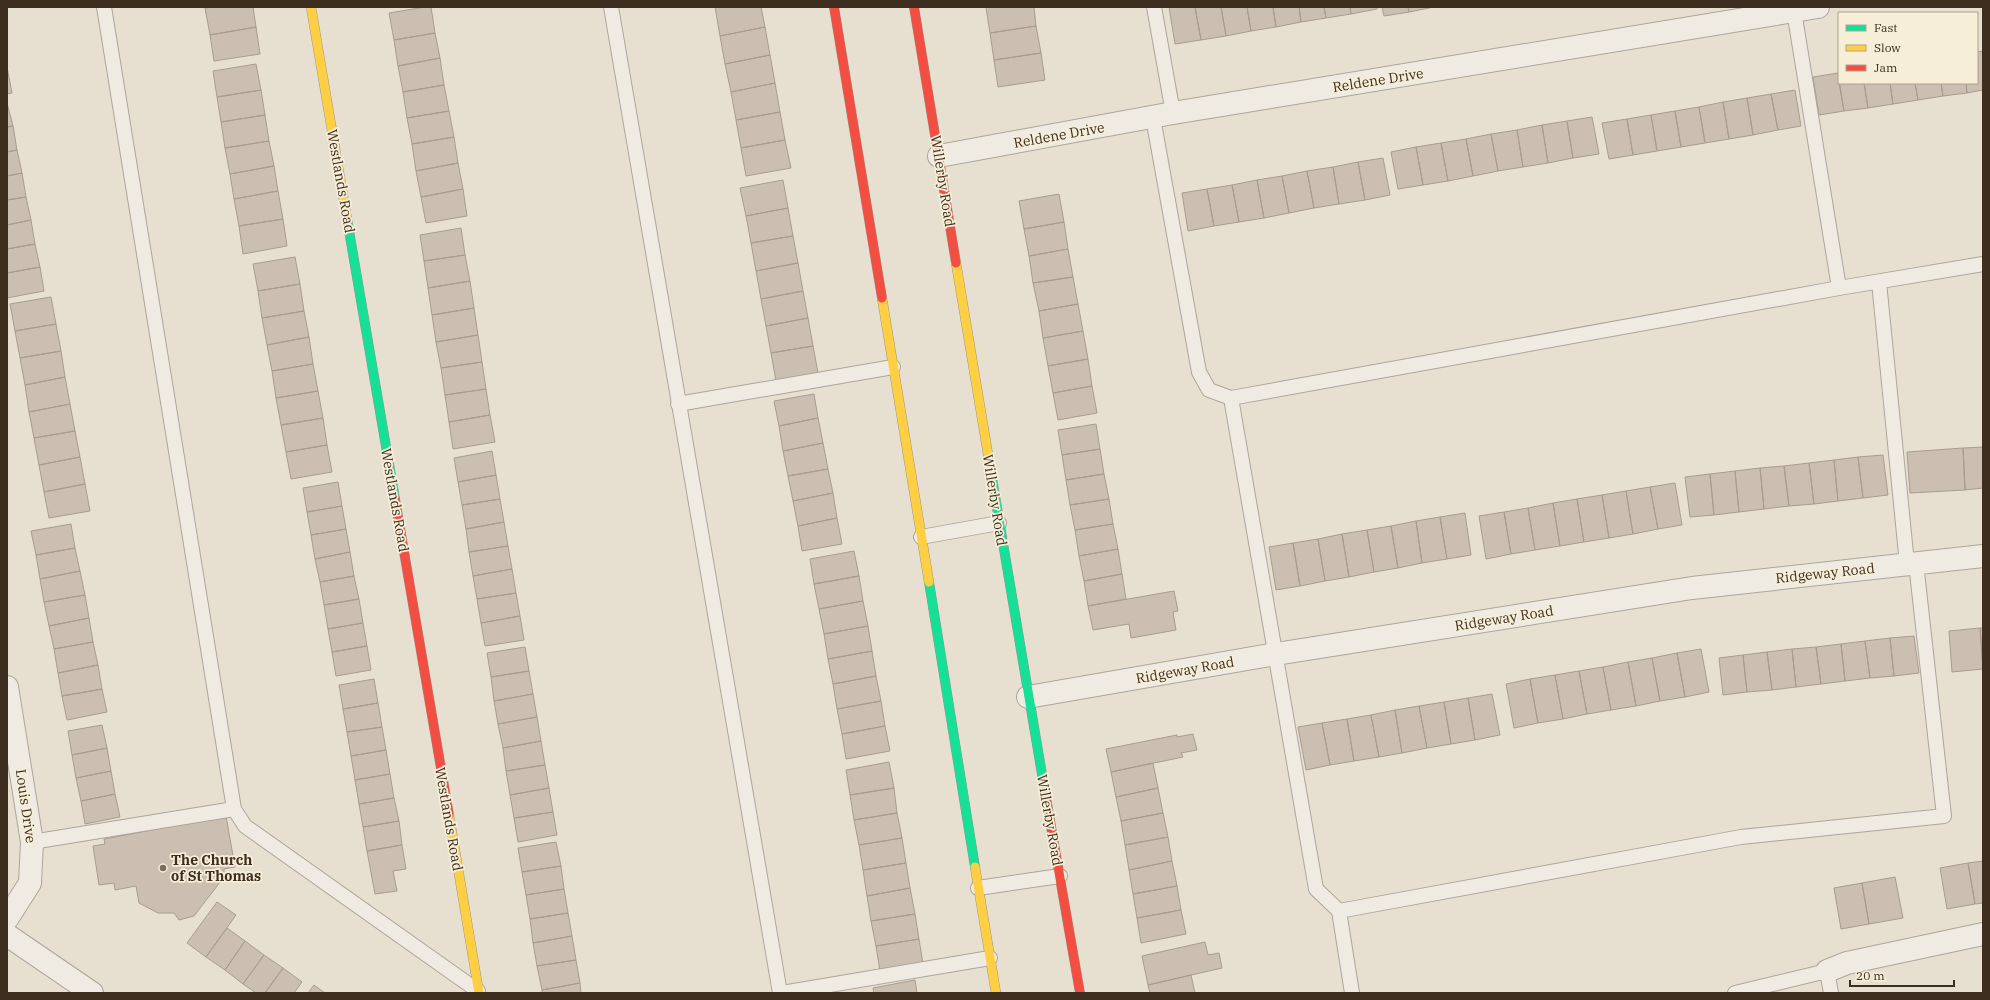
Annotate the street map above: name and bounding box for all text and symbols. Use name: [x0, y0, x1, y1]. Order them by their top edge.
legend: [1838, 12, 1978, 84]
text: Fast: [1874, 20, 1898, 35]
text: Slow: [1874, 40, 1901, 55]
text: Jam: [1874, 60, 1898, 75]
street label: Reldene Drive: [1331, 64, 1425, 96]
street label: Reldene Drive: [1012, 118, 1106, 152]
street label: Westlands Road: [323, 128, 359, 235]
street label: Willerby Road: [927, 134, 959, 228]
street label: Westlands Road: [377, 447, 413, 554]
street label: Willerby Road: [979, 453, 1011, 547]
street label: Ridgeway Road: [1774, 559, 1876, 587]
street label: Ridgeway Road: [1453, 601, 1555, 635]
street label: Ridgeway Road: [1134, 652, 1236, 688]
street label: Westlands Road: [431, 766, 467, 873]
street label: Louis Drive: [12, 768, 40, 844]
street label: Willerby Road: [1033, 773, 1067, 867]
place label: The Church of St Thomas: [171, 851, 261, 885]
marker: The Church of St Thomas: [158, 863, 168, 873]
scale bar: [1850, 962, 1954, 988]
text: 20 m: [1856, 968, 1885, 983]

